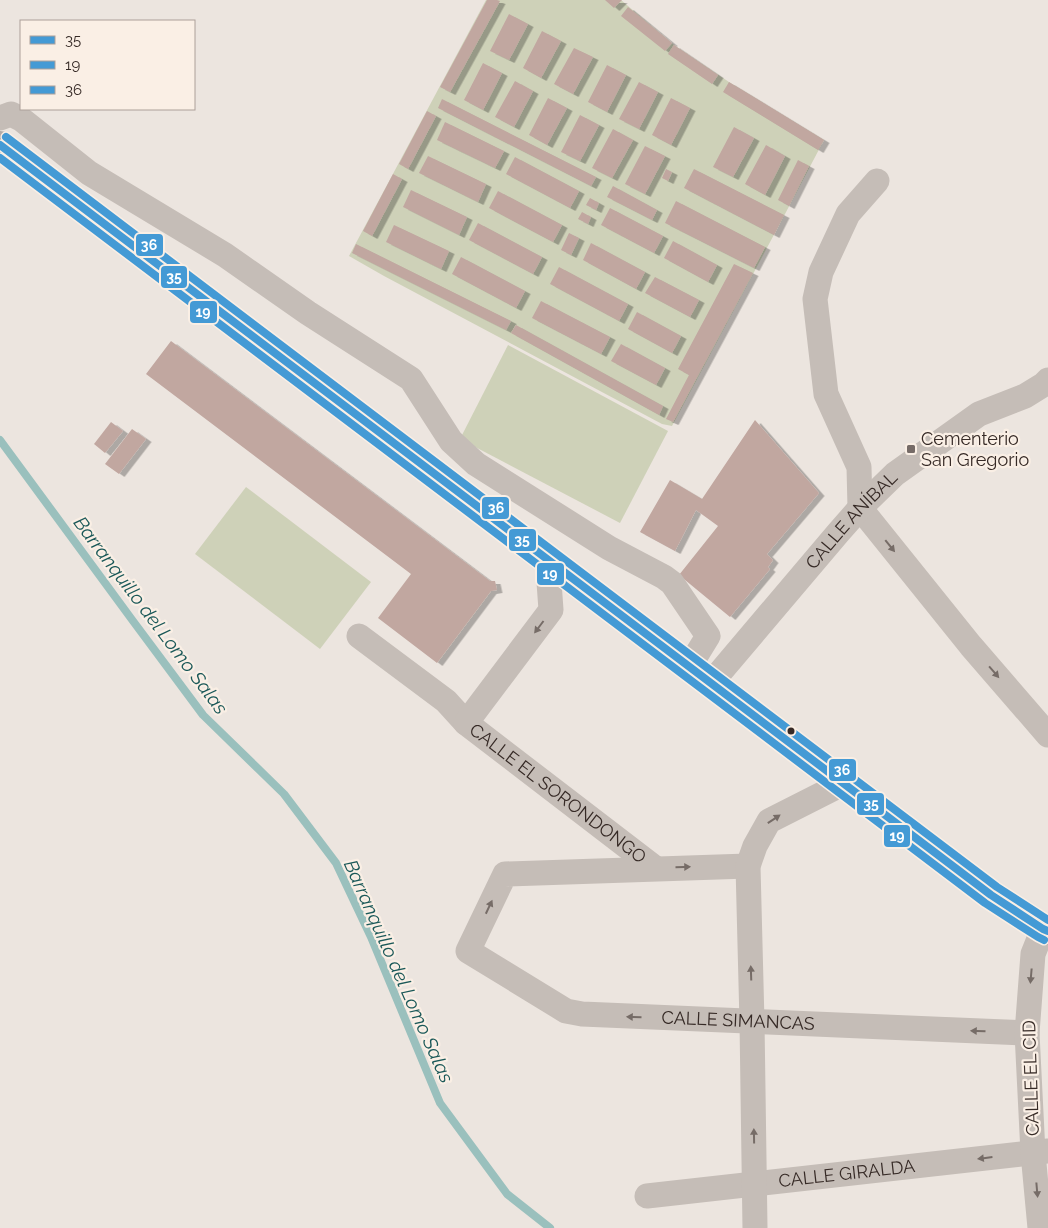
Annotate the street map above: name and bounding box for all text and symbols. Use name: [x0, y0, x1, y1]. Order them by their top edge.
legend: [20, 20, 195, 110]
text: 35: [65, 31, 81, 49]
text: 19: [65, 56, 80, 74]
text: 36: [65, 81, 82, 99]
line badge: 36: [135, 233, 164, 257]
text: 36: [141, 237, 157, 253]
line badge: 35: [160, 265, 188, 289]
text: 35: [166, 269, 182, 285]
line badge: 19: [189, 300, 218, 324]
text: 19: [195, 304, 211, 320]
place label: Cementerio San Gregorio: [921, 428, 1029, 470]
marker: Cementerio San Gregorio: [905, 443, 917, 455]
street label: CALLE ANÍBAL: [801, 466, 902, 573]
line badge: 36: [481, 496, 510, 520]
text: 36: [488, 500, 504, 516]
water label: Barranquillo del Lomo Salas: [69, 512, 233, 718]
line badge: 35: [508, 528, 537, 552]
text: 35: [514, 532, 530, 548]
one-way arrow: [885, 540, 896, 553]
line badge: 19: [536, 562, 565, 586]
text: 19: [542, 566, 558, 582]
one-way arrow: [533, 620, 544, 633]
one-way arrow: [988, 665, 999, 678]
street label: CALLE EL SORONDONGO: [466, 719, 650, 867]
unlabelled marker: [786, 726, 796, 736]
line badge: 36: [828, 758, 857, 782]
text: 36: [834, 762, 850, 778]
line badge: 35: [856, 792, 885, 816]
text: 35: [863, 796, 879, 812]
one-way arrow: [767, 815, 781, 824]
line badge: 19: [883, 824, 911, 848]
text: 19: [889, 828, 905, 844]
water label: Barranquillo del Lomo Salas: [340, 856, 458, 1086]
one-way arrow: [675, 863, 691, 871]
one-way arrow: [485, 900, 493, 914]
one-way arrow: [747, 965, 755, 981]
one-way arrow: [1027, 968, 1035, 984]
street label: CALLE SIMANCAS: [661, 1006, 815, 1034]
one-way arrow: [626, 1012, 642, 1020]
street label: CALLE EL CID: [1018, 1020, 1043, 1136]
one-way arrow: [970, 1027, 986, 1035]
one-way arrow: [750, 1128, 758, 1144]
one-way arrow: [977, 1154, 993, 1162]
street label: CALLE GIRALDA: [777, 1155, 916, 1191]
one-way arrow: [1033, 1182, 1041, 1198]

